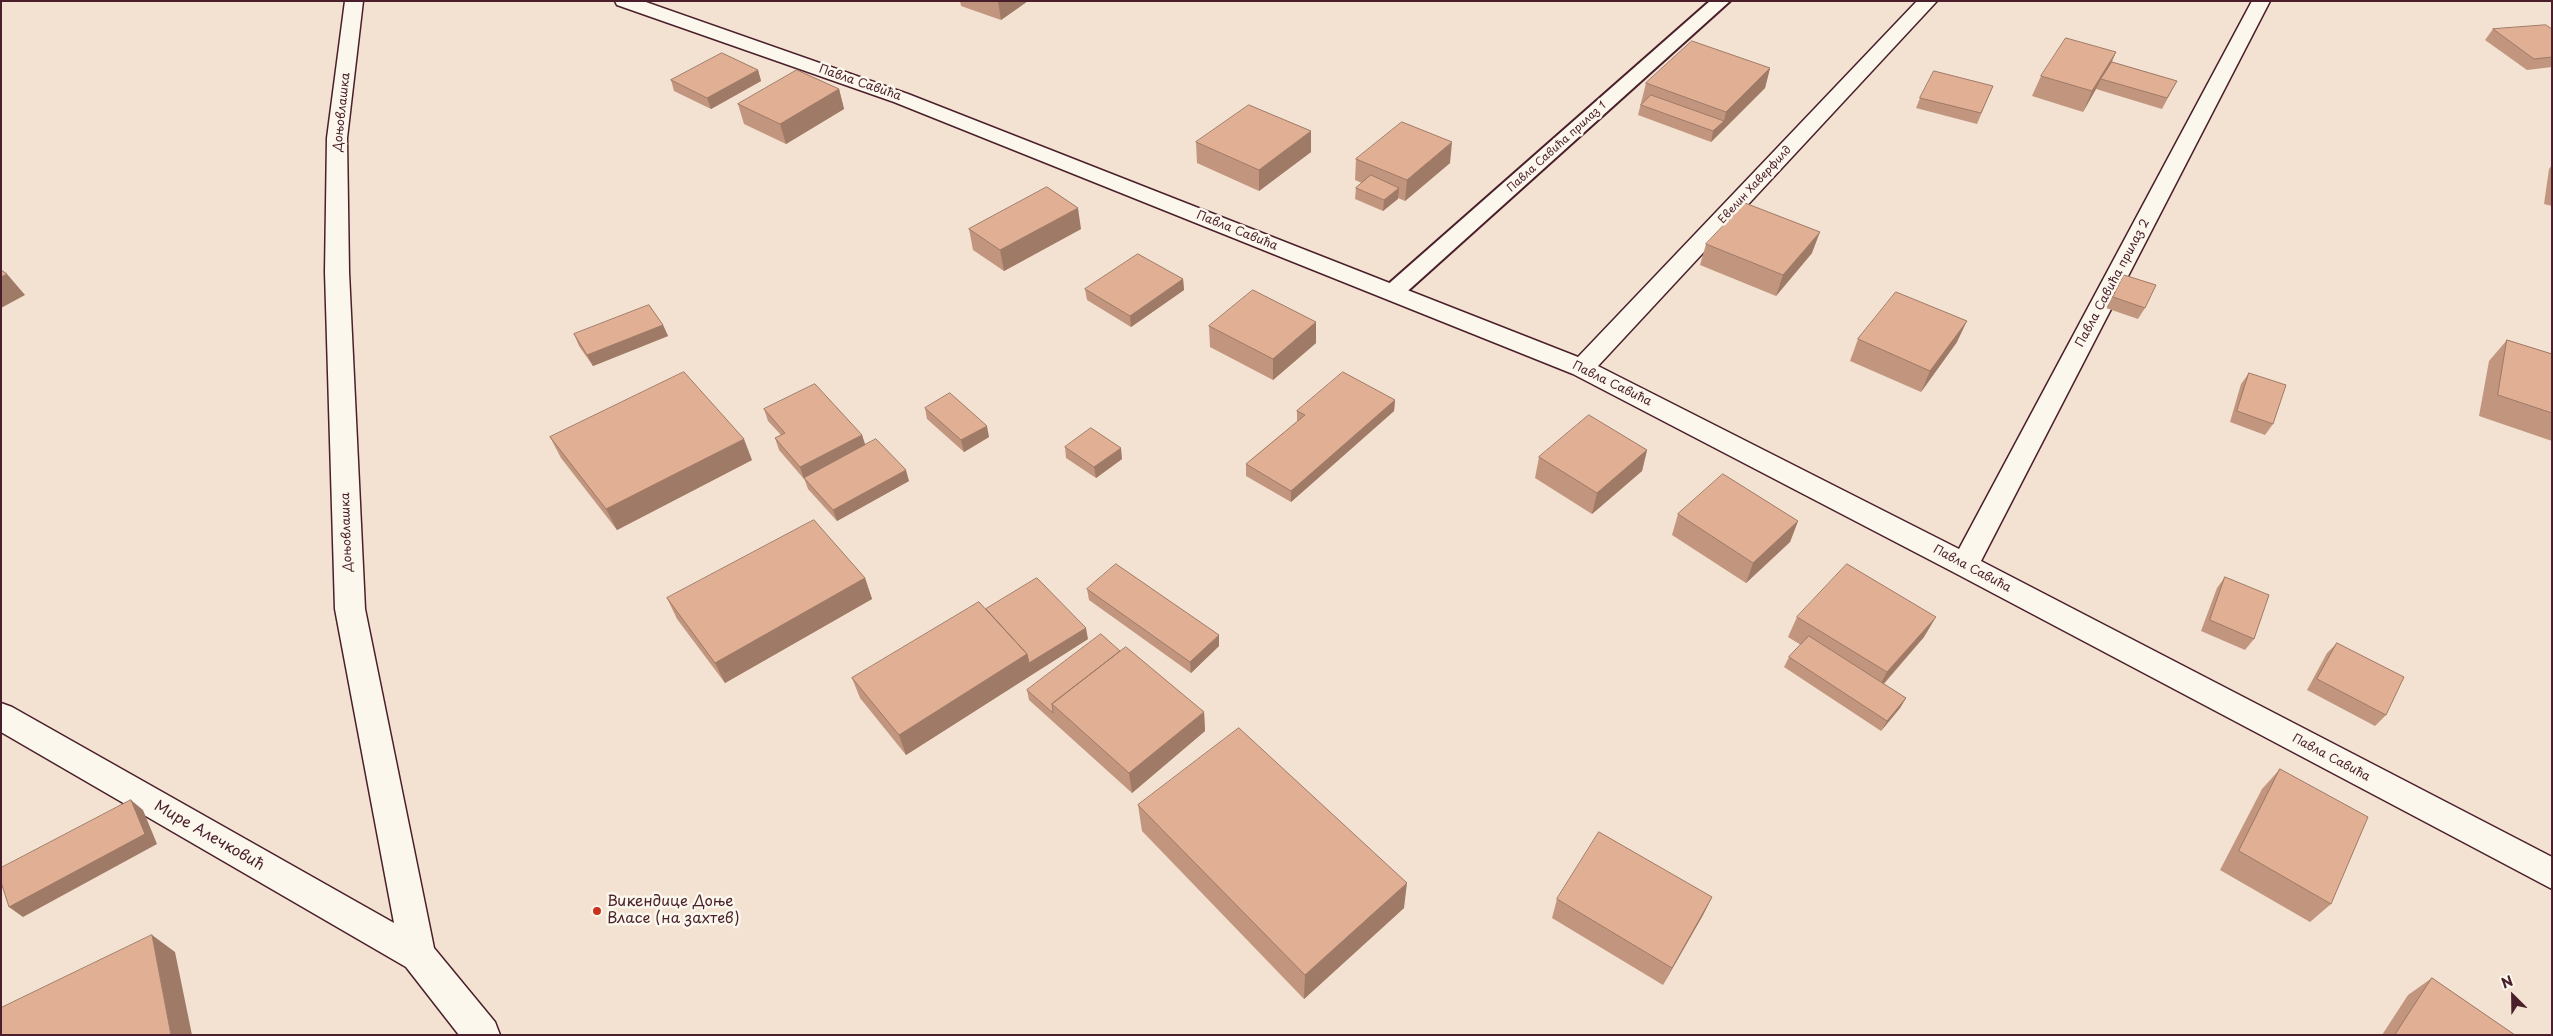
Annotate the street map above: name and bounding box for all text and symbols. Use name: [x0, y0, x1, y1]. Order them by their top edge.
street label: Павла Савића: [817, 62, 903, 104]
street label: Доњовлашка: [331, 72, 353, 152]
street label: Павла Савића прилаз 1: [1505, 99, 1609, 195]
street label: Евелин Хаверфилд: [1716, 144, 1794, 226]
street label: Павла Савића: [1194, 208, 1280, 254]
street label: Павла Савића прилаз 2: [2073, 216, 2153, 350]
street label: Павла Савића: [1570, 359, 1654, 409]
street label: Доњовлашка: [338, 492, 356, 572]
street label: Павла Савића: [1931, 542, 2013, 596]
street label: Павла Савића: [2290, 731, 2372, 785]
street label: Мире Алечковић: [151, 797, 267, 875]
place label: Викендице Доње Власе (на захтев): [607, 893, 740, 928]
marker: Викендице Доње Власе (на захтев): [591, 905, 603, 917]
text: N: [2498, 970, 2516, 994]
north arrow: [2488, 971, 2538, 1021]

